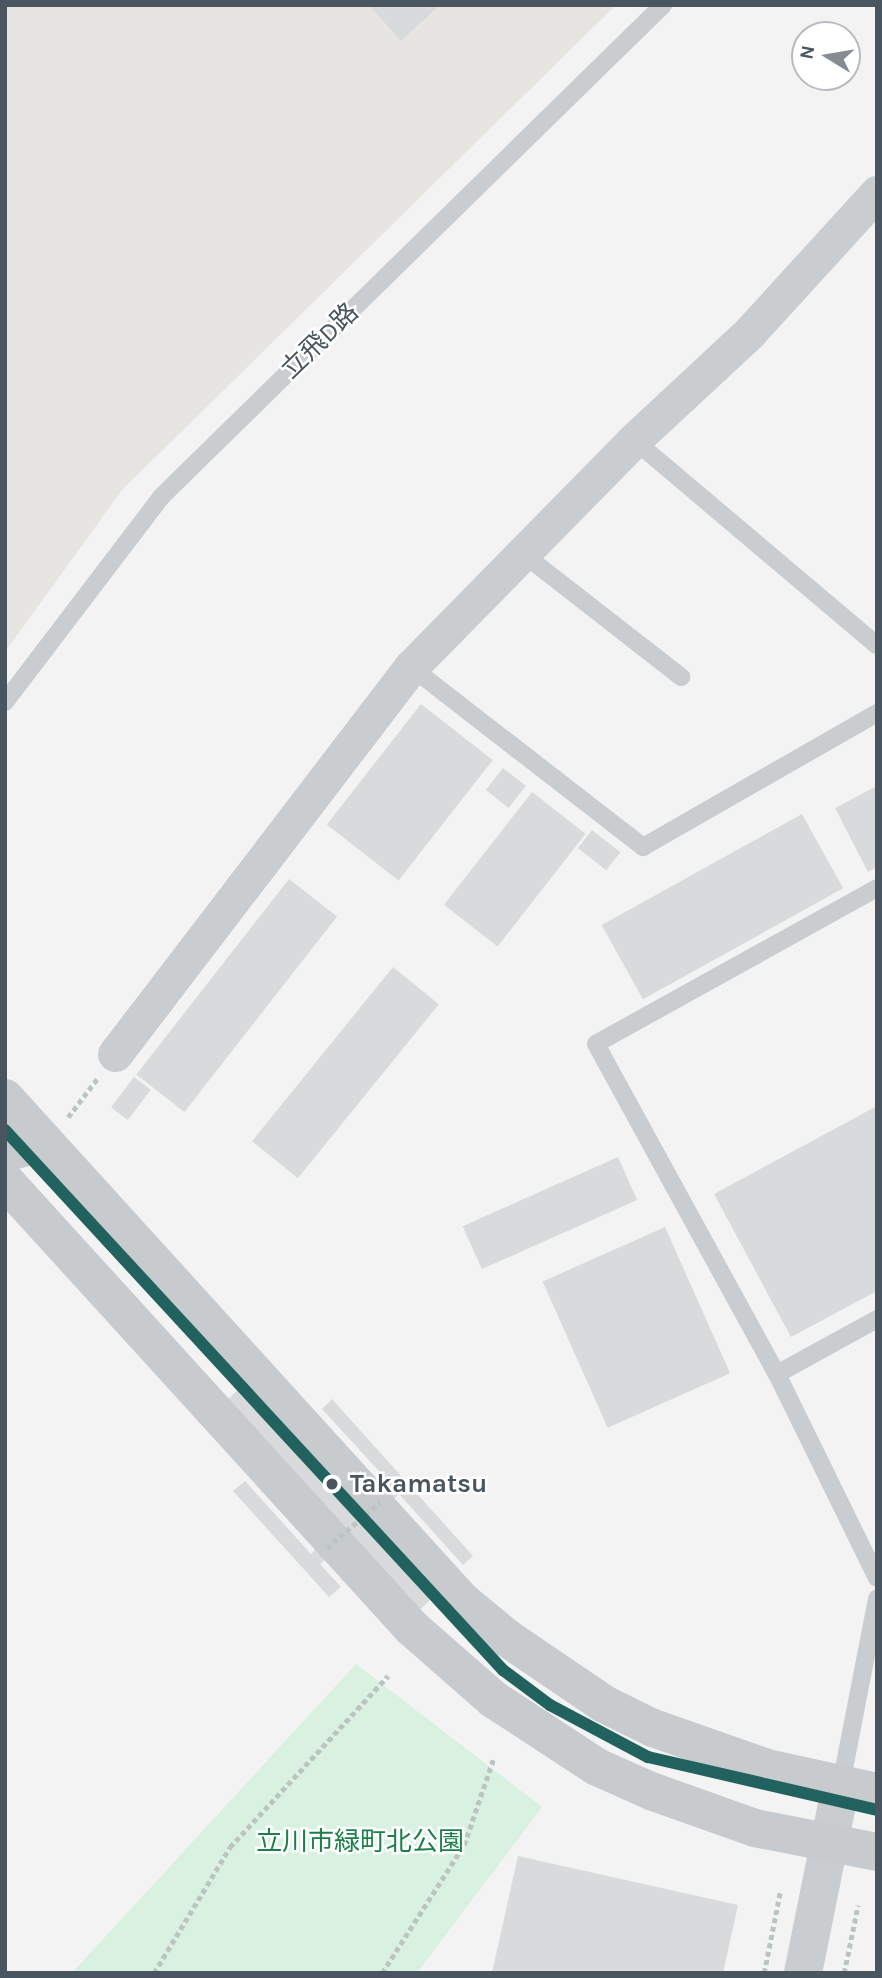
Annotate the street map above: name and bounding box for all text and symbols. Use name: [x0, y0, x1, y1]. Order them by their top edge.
north arrow: [791, 21, 861, 91]
text: N: [795, 44, 819, 61]
street label: 立飛D路: [275, 297, 365, 385]
place label: Takamatsu: [350, 1468, 487, 1500]
marker: Takamatsu: [320, 1472, 344, 1496]
park label: 立川市緑町北公園: [256, 1826, 464, 1858]

